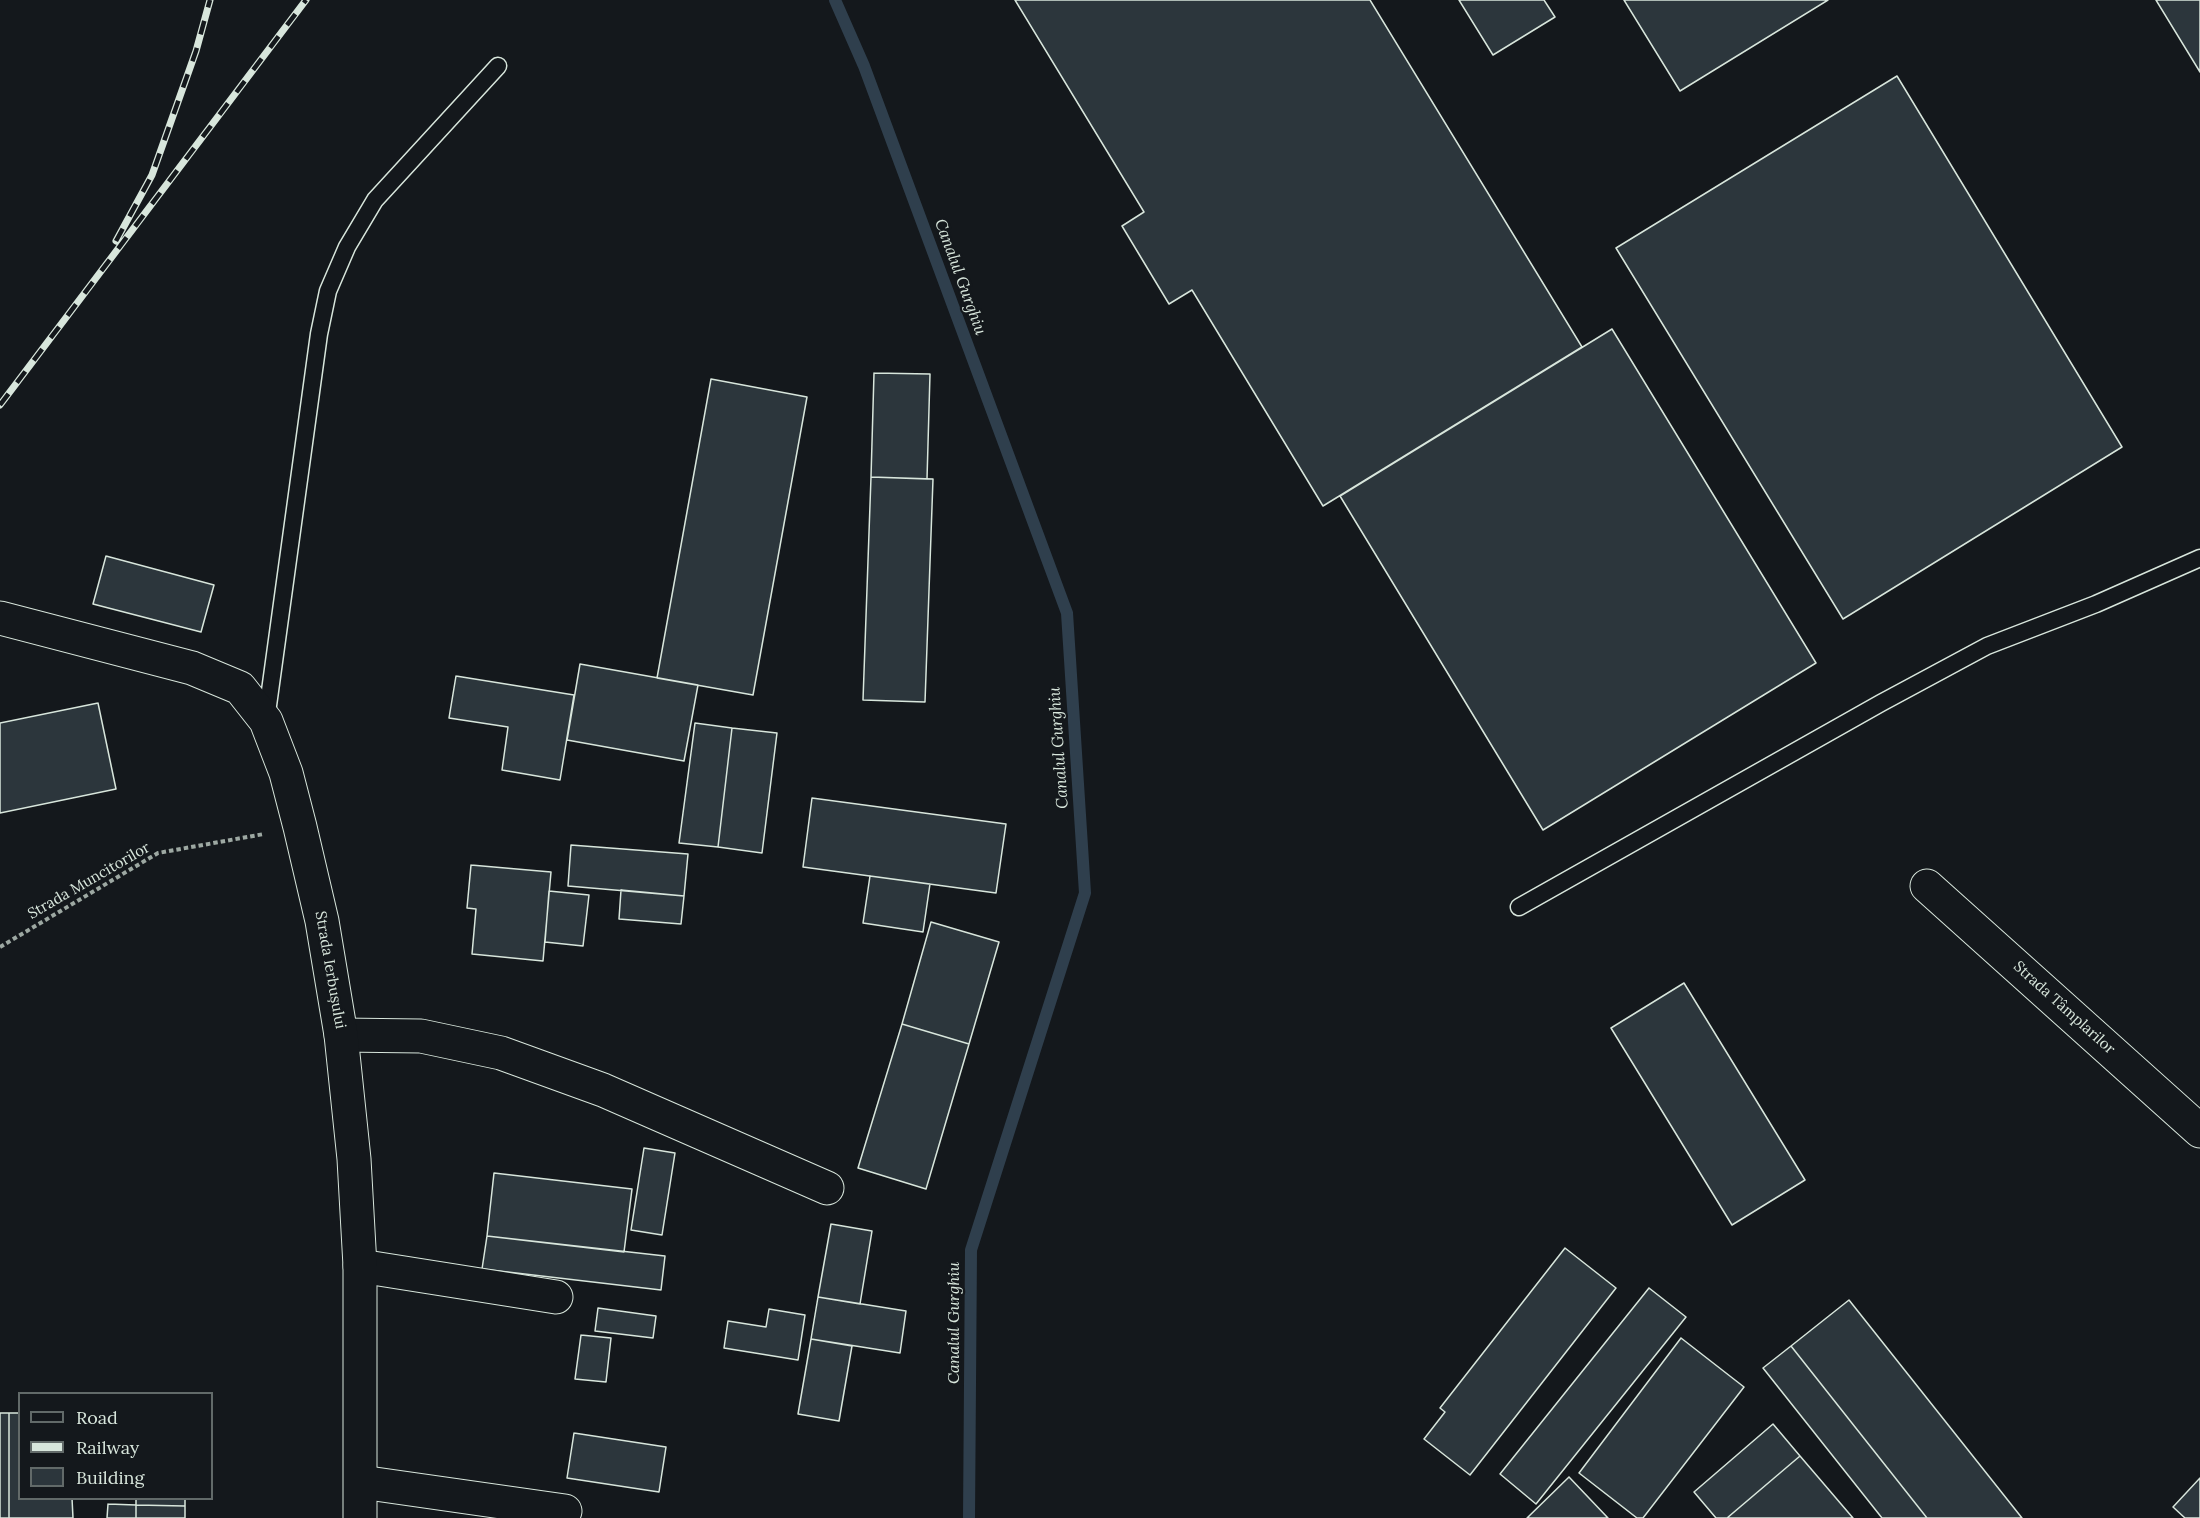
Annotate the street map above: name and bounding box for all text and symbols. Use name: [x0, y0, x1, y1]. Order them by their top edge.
water label: Canalul Gurghiu: [930, 216, 990, 338]
water label: Canalul Gurghiu: [1045, 686, 1073, 810]
street label: Strada Muncitorilor: [25, 839, 153, 923]
street label: Strada Ierbușului: [311, 910, 349, 1030]
street label: Strada Tâmplarilor: [2010, 958, 2118, 1058]
water label: Canalul Gurghiu: [944, 1262, 964, 1384]
legend: [18, 1392, 213, 1500]
text: Road: [76, 1406, 118, 1429]
text: Railway: [76, 1436, 139, 1459]
text: Building: [76, 1466, 144, 1489]

